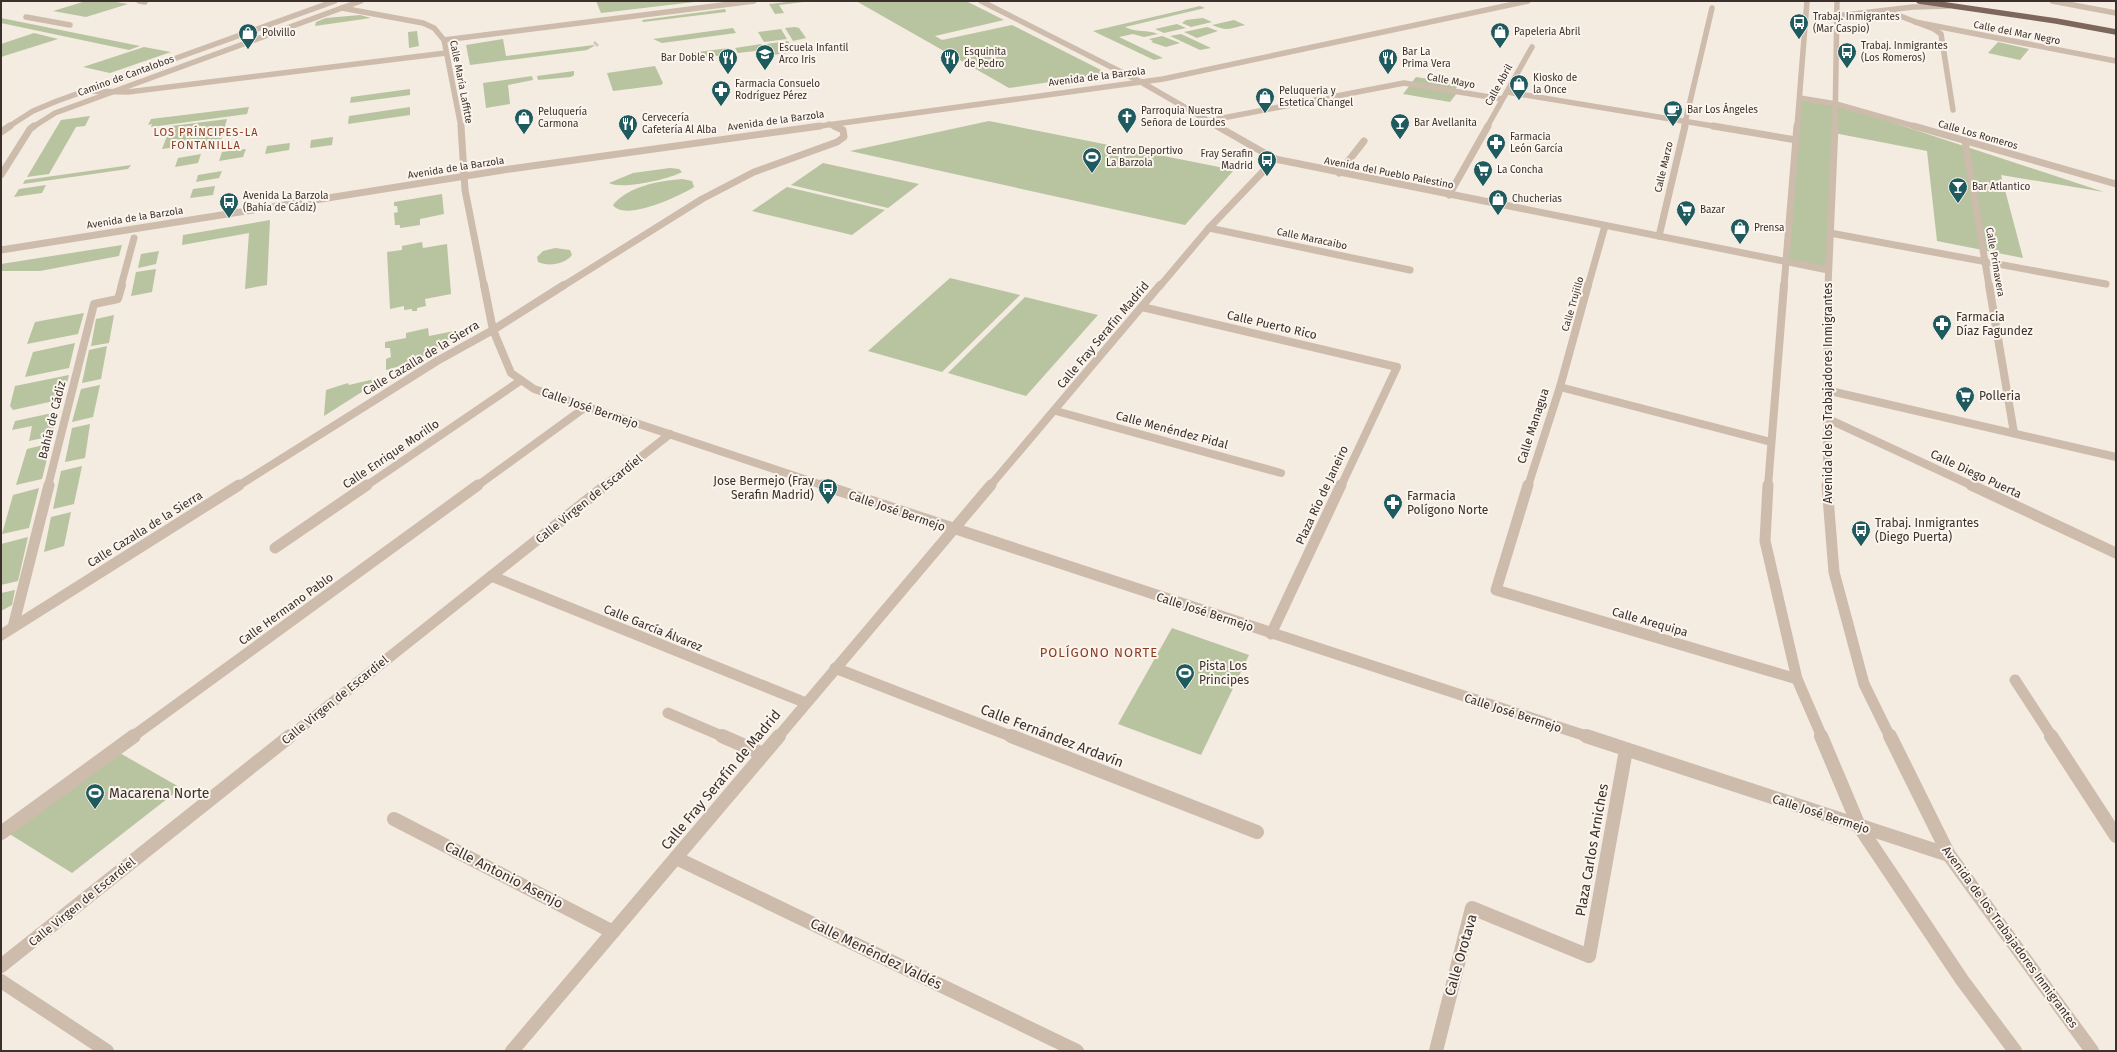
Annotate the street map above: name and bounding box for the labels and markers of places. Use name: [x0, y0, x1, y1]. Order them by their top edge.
place label: Trabaj. Inmigrantes (Mar Caspio): [1813, 11, 1900, 35]
bus stop icon: Trabaj. Inmigrantes (Mar Caspio): [1788, 12, 1810, 40]
shop icon: Papeleria Abril: [1489, 21, 1511, 49]
shop icon: Polvillo: [237, 22, 259, 50]
place label: Papeleria Abril: [1514, 26, 1581, 38]
place label: Polvillo: [262, 27, 296, 39]
place label: Trabaj. Inmigrantes (Los Romeros): [1861, 40, 1948, 64]
bus stop icon: Trabaj. Inmigrantes (Los Romeros): [1836, 41, 1858, 69]
place label: Escuela Infantil Arco Iris: [779, 42, 849, 66]
school or university icon: Escuela Infantil Arco Iris: [754, 43, 776, 71]
place label: Esquinita de Pedro: [964, 46, 1006, 70]
place label: Bar La Prima Vera: [1402, 46, 1451, 70]
restaurant icon: Bar Doble R: [717, 47, 739, 75]
restaurant icon: Esquinita de Pedro: [939, 47, 961, 75]
restaurant icon: Bar La Prima Vera: [1377, 47, 1399, 75]
place label: Bar Doble R: [661, 52, 714, 64]
place label: Kiosko de la Once: [1533, 72, 1577, 96]
shop icon: Kiosko de la Once: [1508, 73, 1530, 101]
place label: Farmacia Consuelo Rodríguez Pérez: [735, 78, 820, 102]
pharmacy icon: Farmacia Consuelo Rodríguez Pérez: [710, 79, 732, 107]
place label: Peluqueria y Estetica Changel: [1279, 85, 1353, 109]
shop icon: Peluqueria y Estetica Changel: [1254, 86, 1276, 114]
cafe icon: Bar Los Ángeles: [1662, 99, 1684, 127]
place label: Bar Los Ángeles: [1687, 102, 1758, 116]
place label: Peluquería Carmona: [538, 105, 587, 130]
place label: Parroquia Nuestra Señora de Lourdes: [1141, 105, 1226, 129]
church icon: Parroquia Nuestra Señora de Lourdes: [1116, 106, 1138, 134]
shop icon: Peluquería Carmona: [513, 107, 535, 135]
place label: Cervecería Cafetería Al Alba: [642, 111, 717, 136]
bar icon: Bar Avellanita: [1389, 112, 1411, 140]
restaurant icon: Cervecería Cafetería Al Alba: [617, 113, 639, 141]
place label: Bar Avellanita: [1414, 117, 1477, 129]
place label: Farmacia León García: [1510, 131, 1563, 155]
pharmacy icon: Farmacia León García: [1485, 132, 1507, 160]
place label: Centro Deportivo La Barzola: [1106, 145, 1183, 169]
sports icon: Centro Deportivo La Barzola: [1081, 146, 1103, 174]
place label: Fray Serafin Madrid: [1201, 148, 1253, 172]
bus stop icon: Fray Serafin Madrid: [1256, 149, 1278, 177]
supermarket icon: La Concha: [1472, 159, 1494, 187]
place label: La Concha: [1497, 164, 1543, 176]
bar icon: Bar Atlantico: [1947, 176, 1969, 204]
place label: Bar Atlantico: [1972, 181, 2030, 193]
shop icon: Chucherias: [1487, 188, 1509, 216]
place label: Avenida La Barzola (Bahía de Cádiz): [243, 190, 329, 214]
bus stop icon: Avenida La Barzola (Bahía de Cádiz): [218, 191, 240, 219]
place label: Chucherias: [1512, 193, 1562, 205]
supermarket icon: Bazar: [1675, 199, 1697, 227]
place label: Bazar: [1700, 204, 1725, 216]
shop icon: Prensa: [1729, 217, 1751, 245]
place label: Prensa: [1754, 222, 1785, 234]
place label: Farmacia Díaz Fagundez: [1956, 310, 2033, 338]
pharmacy icon: Farmacia Díaz Fagundez: [1931, 313, 1953, 341]
supermarket icon: Polleria: [1954, 385, 1976, 413]
place label: Polleria: [1979, 389, 2021, 403]
place label: Jose Bermejo (Fray Serafin Madrid): [713, 474, 814, 502]
bus stop icon: Jose Bermejo (Fray Serafin Madrid): [817, 477, 839, 505]
place label: Farmacia Polígono Norte: [1407, 489, 1488, 517]
pharmacy icon: Farmacia Polígono Norte: [1382, 492, 1404, 520]
place label: Trabaj. Inmigrantes (Diego Puerta): [1875, 516, 1979, 544]
bus stop icon: Trabaj. Inmigrantes (Diego Puerta): [1850, 519, 1872, 547]
place label: Pista Los Principes: [1199, 659, 1250, 687]
sports icon: Pista Los Principes: [1174, 662, 1196, 690]
sports icon: Macarena Norte: [84, 782, 106, 810]
place label: Macarena Norte: [109, 785, 209, 802]

